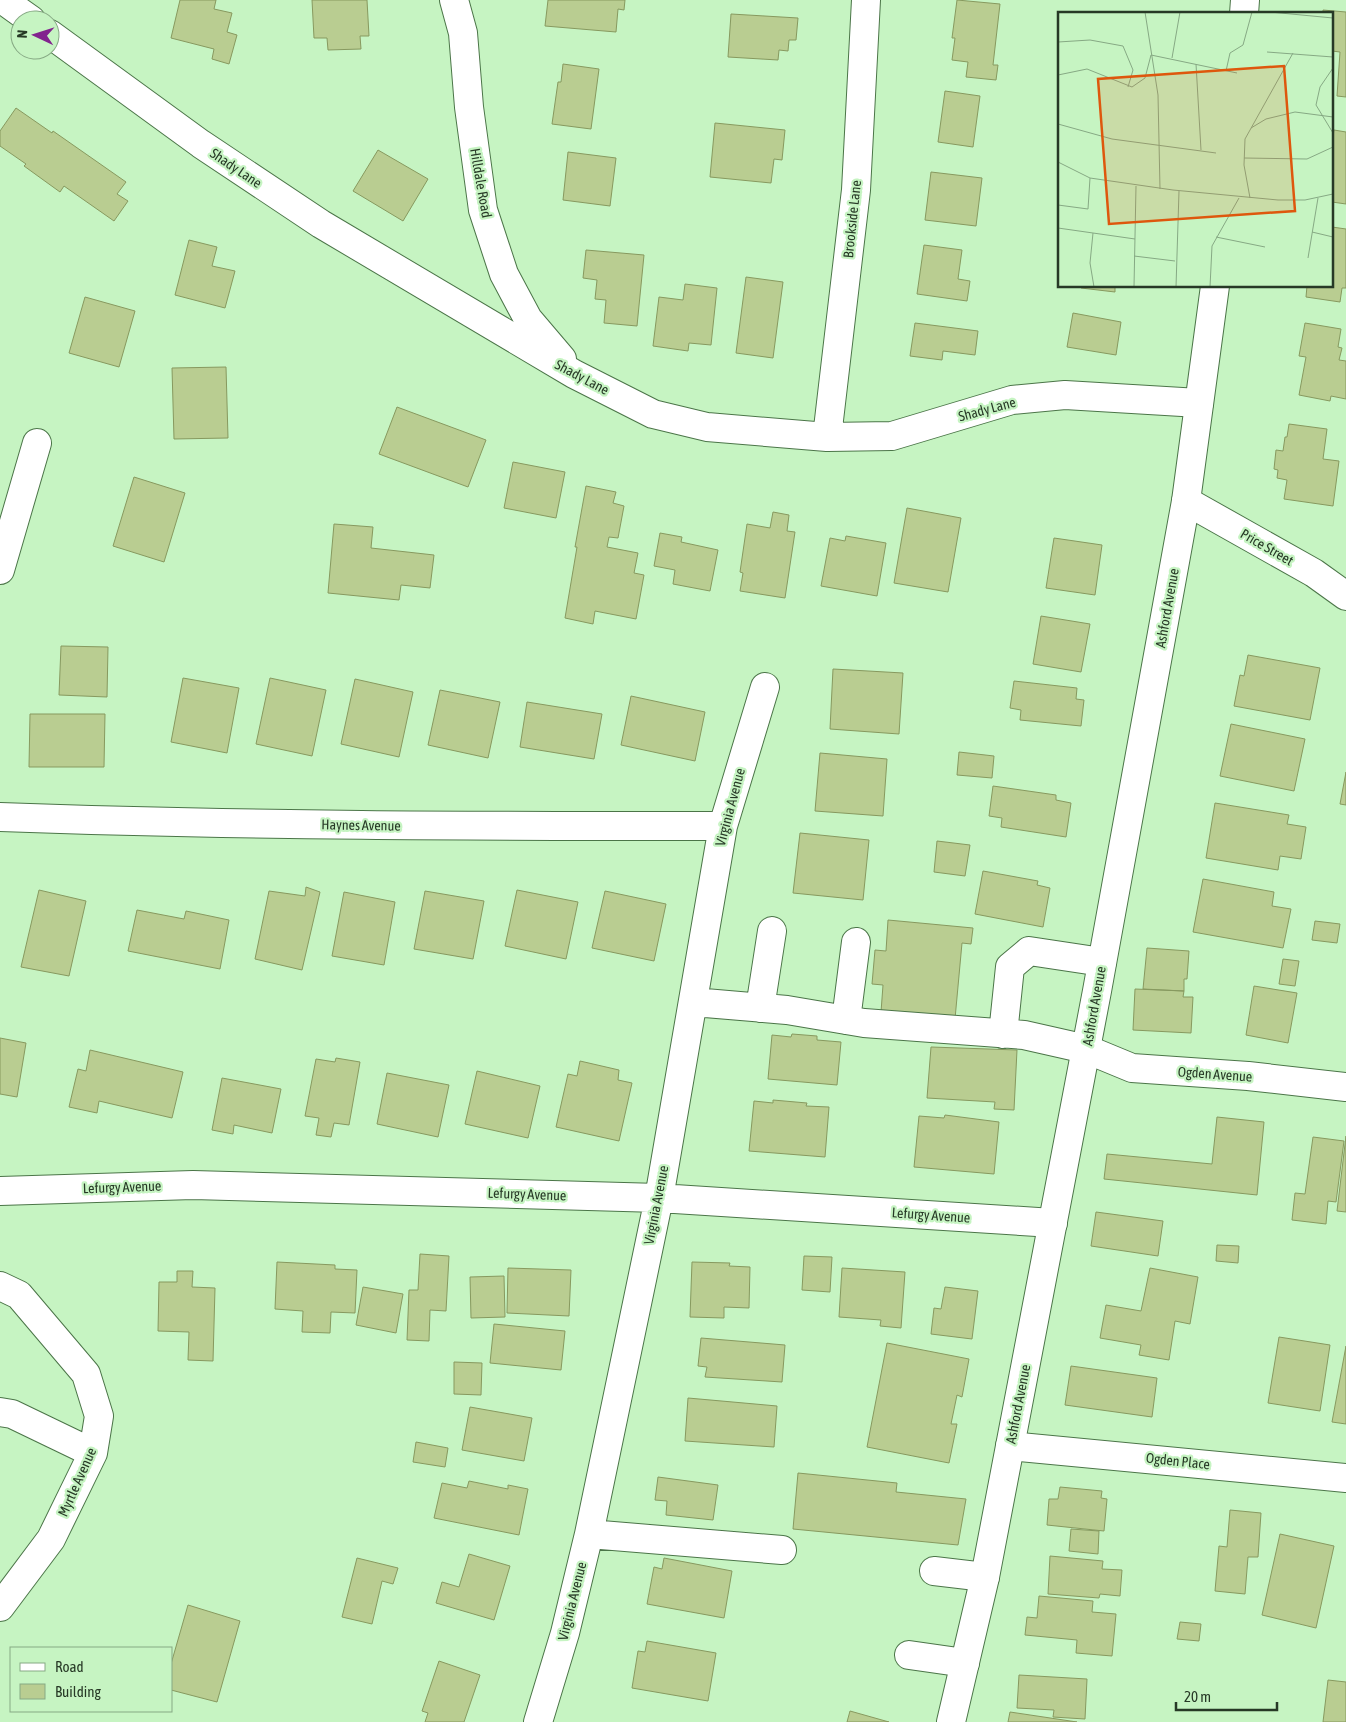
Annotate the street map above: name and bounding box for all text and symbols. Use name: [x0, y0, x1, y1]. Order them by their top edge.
north arrow: [10, 10, 60, 60]
inset map: [1058, 12, 1334, 288]
text: N: [14, 29, 30, 39]
street label: Shady Lane: [207, 145, 265, 191]
street label: Hilldale Road: [467, 147, 495, 219]
street label: Brookside Lane: [840, 179, 864, 259]
street label: Shady Lane: [552, 356, 612, 398]
street label: Shady Lane: [957, 394, 1017, 424]
street label: Price Street: [1238, 525, 1296, 569]
street label: Ashford Avenue: [1152, 567, 1182, 649]
street label: Virginia Avenue: [712, 766, 748, 848]
street label: Haynes Avenue: [321, 816, 401, 834]
street label: Ashford Avenue: [1079, 965, 1109, 1047]
street label: Ogden Avenue: [1177, 1063, 1253, 1085]
street label: Virginia Avenue: [640, 1164, 672, 1246]
street label: Lefurgy Avenue: [82, 1178, 162, 1196]
street label: Lefurgy Avenue: [487, 1185, 567, 1203]
street label: Lefurgy Avenue: [891, 1204, 971, 1226]
street label: Ashford Avenue: [1002, 1363, 1034, 1445]
street label: Myrtle Avenue: [55, 1445, 99, 1519]
street label: Ogden Place: [1145, 1450, 1211, 1472]
street label: Virginia Avenue: [555, 1560, 589, 1642]
legend: [10, 1647, 172, 1712]
text: Road: [55, 1658, 84, 1675]
scale bar: [1176, 1680, 1277, 1712]
text: Building: [55, 1683, 101, 1700]
text: 20 m: [1184, 1688, 1211, 1705]

